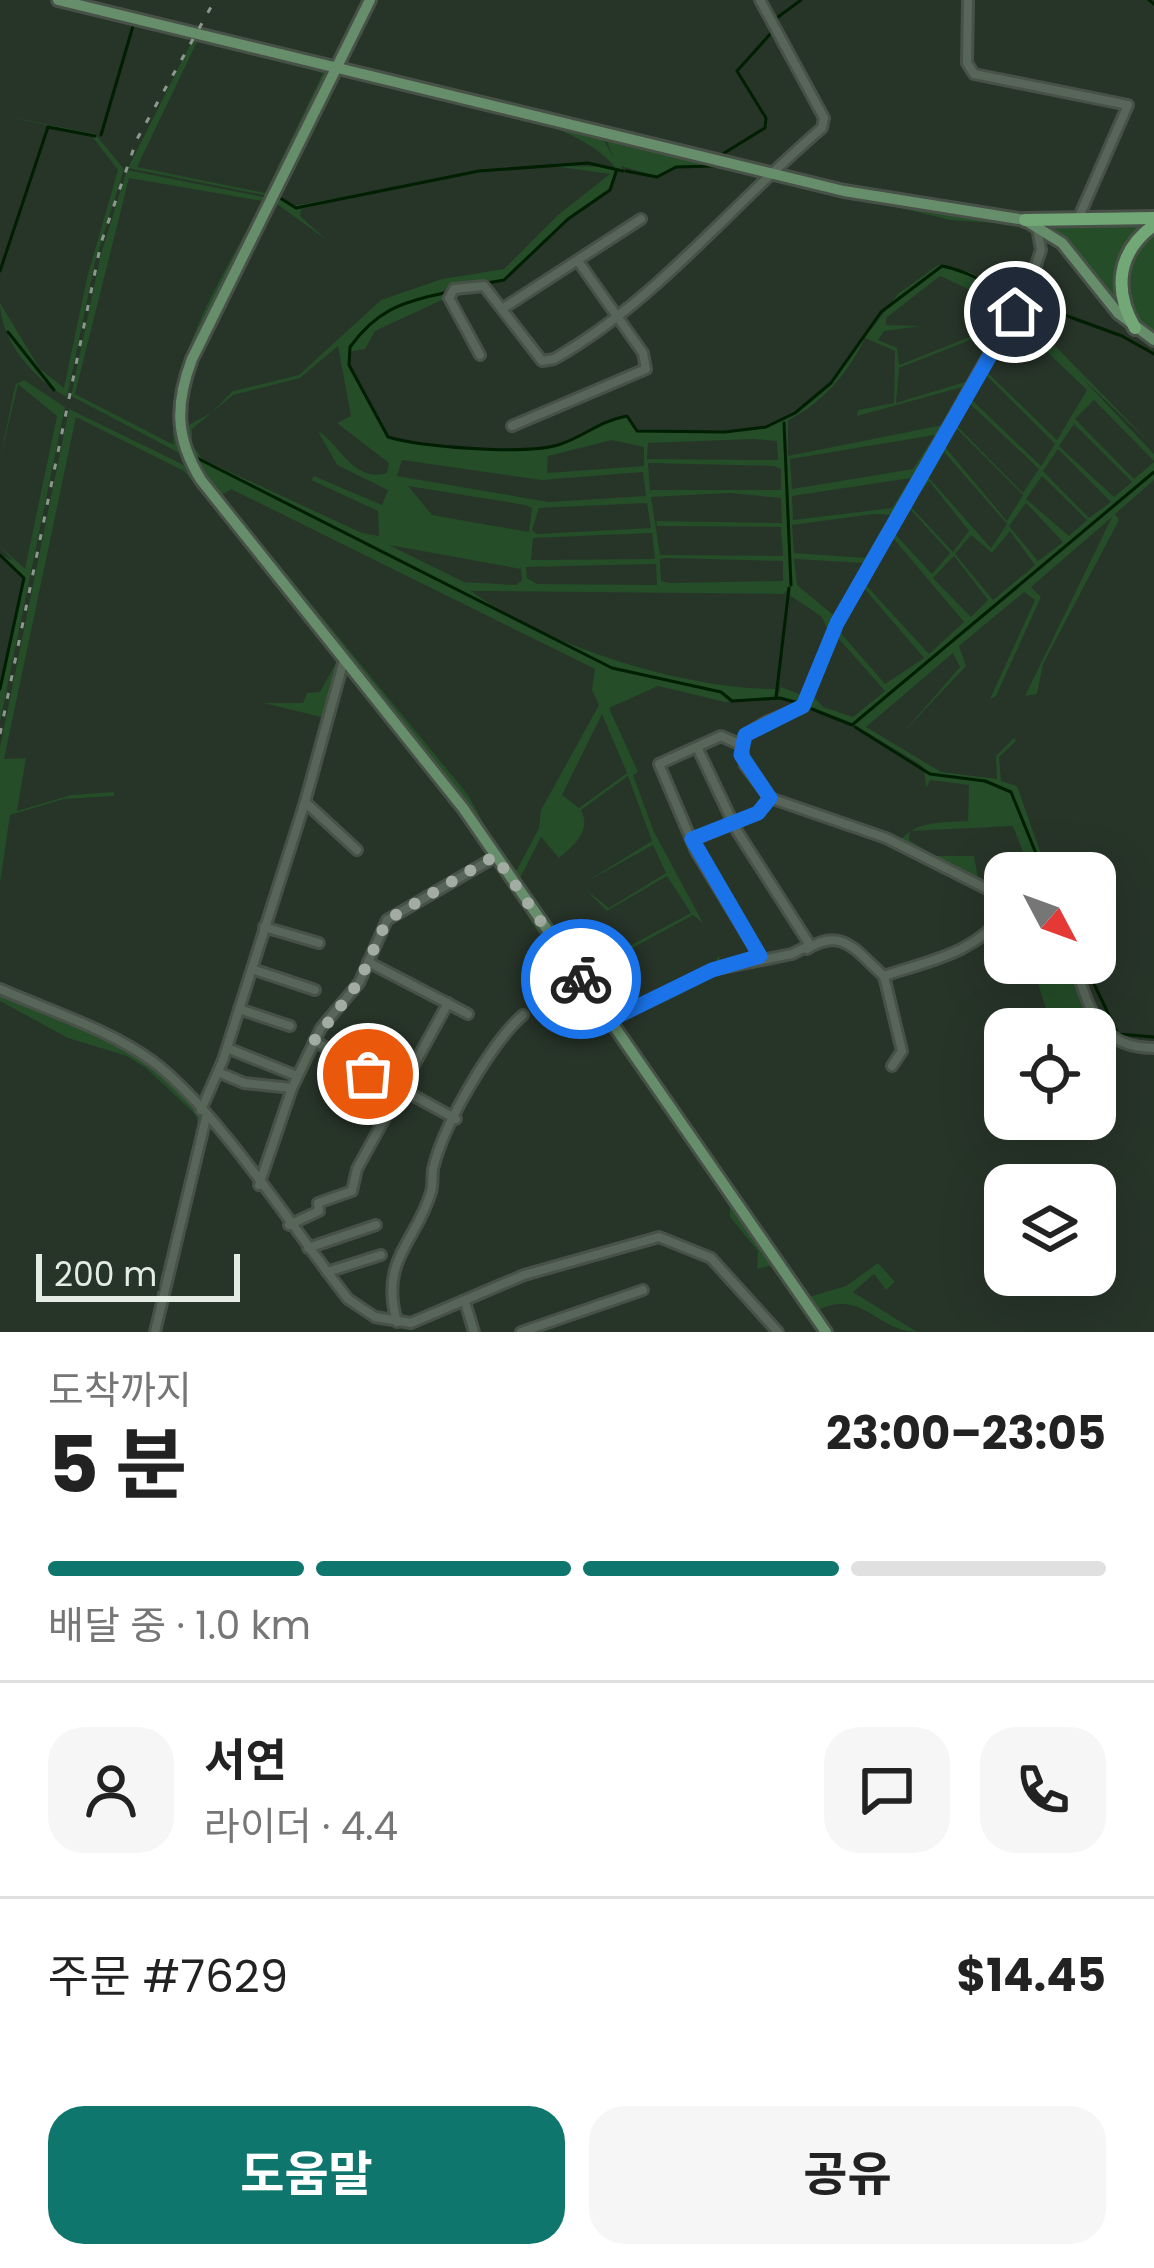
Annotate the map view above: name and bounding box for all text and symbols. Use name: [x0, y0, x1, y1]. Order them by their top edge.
pin: [964, 261, 1066, 363]
icon: home: [982, 279, 1048, 345]
north arrow: [984, 852, 1116, 984]
map controls: [984, 852, 1116, 1296]
courier: [521, 919, 641, 1039]
icon: bike: [548, 946, 614, 1012]
button: locate: [984, 1008, 1116, 1140]
pin: [317, 1023, 419, 1125]
icon: bag: [335, 1041, 401, 1107]
button: layers: [984, 1164, 1116, 1296]
scale bar: [36, 1248, 240, 1301]
text: 200 m: [54, 1251, 157, 1298]
text: 도착까지: [48, 1363, 192, 1418]
text: 23:00–23:05: [826, 1402, 1106, 1465]
text: 5 분: [48, 1410, 187, 1519]
text: 배달 중 · 1.0 km: [48, 1598, 311, 1653]
button: person: [48, 1727, 174, 1853]
button: chat: [824, 1727, 950, 1853]
button: phone: [980, 1727, 1106, 1853]
text: 서연: [204, 1729, 287, 1792]
text: 라이더 · 4.4: [204, 1799, 398, 1854]
text: $14.45: [957, 1944, 1106, 2007]
text: 주문 #7629: [48, 1945, 288, 2008]
button: 도움말: [48, 2106, 565, 2244]
button: 공유: [589, 2106, 1106, 2244]

